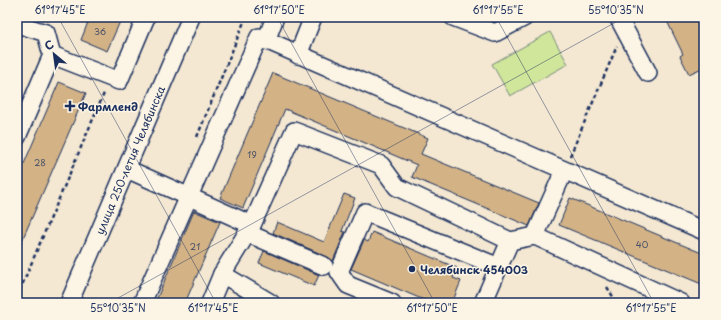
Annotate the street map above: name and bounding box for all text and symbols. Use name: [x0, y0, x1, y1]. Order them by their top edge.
text: 61°17'45"E: [35, 2, 85, 17]
text: 61°17'50"E: [253, 2, 305, 17]
text: 61°17'55"E: [473, 2, 523, 17]
text: 55°10'35"N: [588, 2, 644, 17]
house number: 36: [94, 24, 106, 38]
north arrow: [34, 34, 74, 74]
text: С: [41, 35, 57, 54]
street label: улица 250-летия Челябинска: [91, 83, 169, 237]
place label: Фармленд: [78, 98, 138, 115]
marker: Фармленд: [65, 101, 75, 111]
house number: 19: [247, 147, 257, 161]
house number: 28: [34, 155, 46, 169]
house number: 40: [636, 237, 649, 251]
house number: 21: [190, 239, 200, 253]
place label: Челябинск 454003: [420, 261, 528, 278]
marker: Челябинск 454003: [407, 264, 417, 274]
text: 55°10'35"N: [90, 300, 146, 315]
text: 61°17'45"E: [188, 300, 238, 315]
text: 61°17'50"E: [406, 300, 458, 315]
text: 61°17'55"E: [626, 300, 676, 315]

